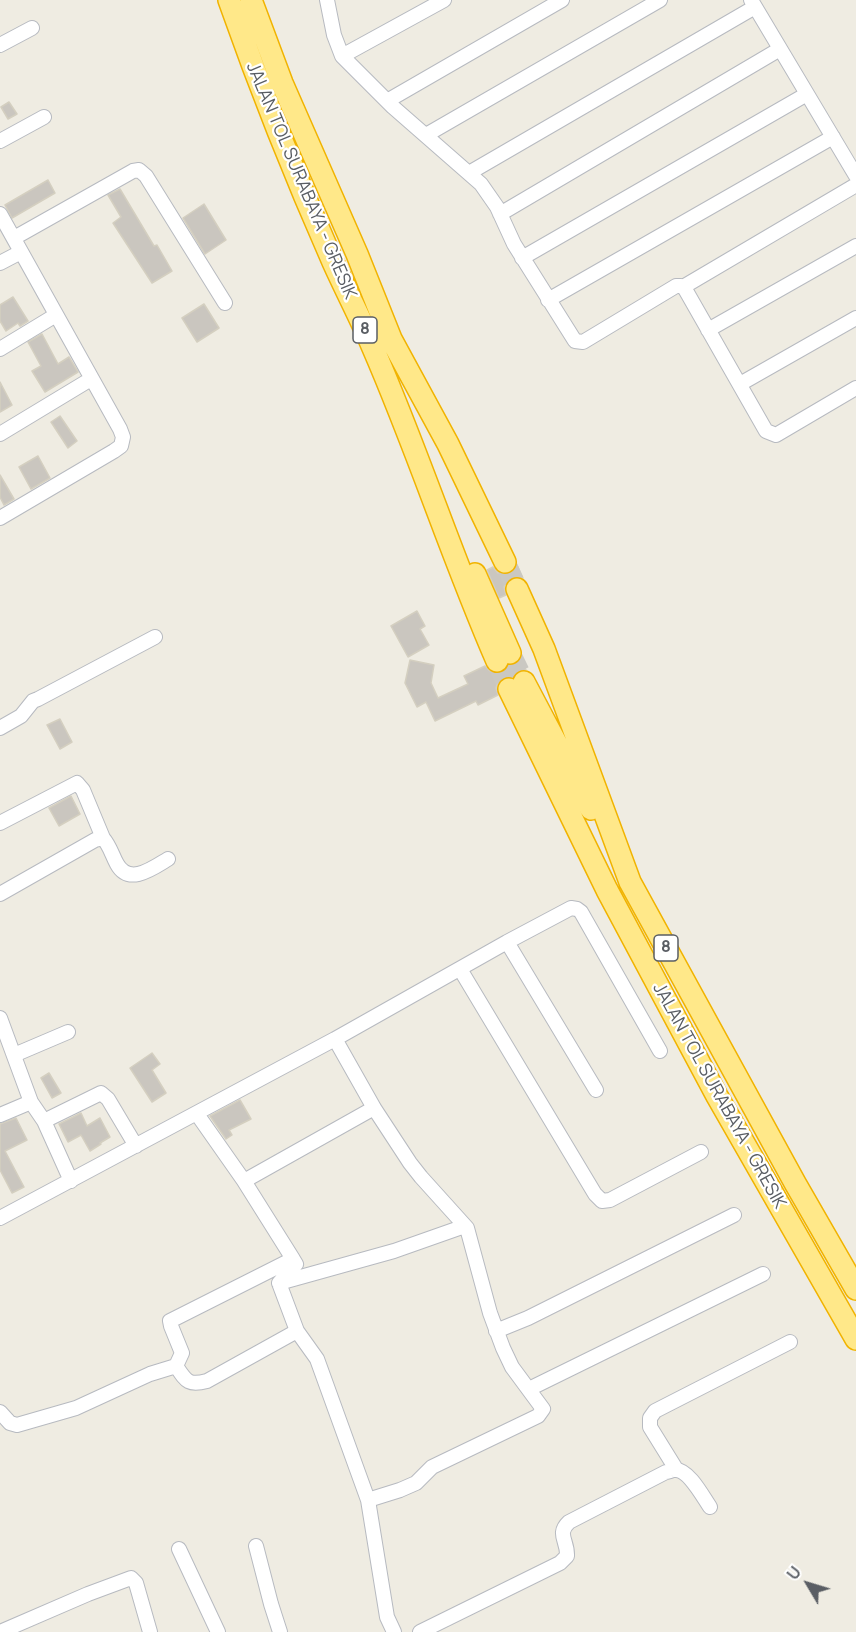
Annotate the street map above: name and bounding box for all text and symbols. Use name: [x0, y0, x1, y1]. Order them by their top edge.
street label: JALAN TOL SURABAYA - GRESIK: [241, 59, 361, 303]
road number: 8: [353, 317, 377, 343]
road number: 8: [654, 935, 678, 961]
street label: JALAN TOL SURABAYA - GRESIK: [648, 979, 790, 1213]
north arrow: [778, 1554, 838, 1614]
text: U: [782, 1562, 806, 1584]

